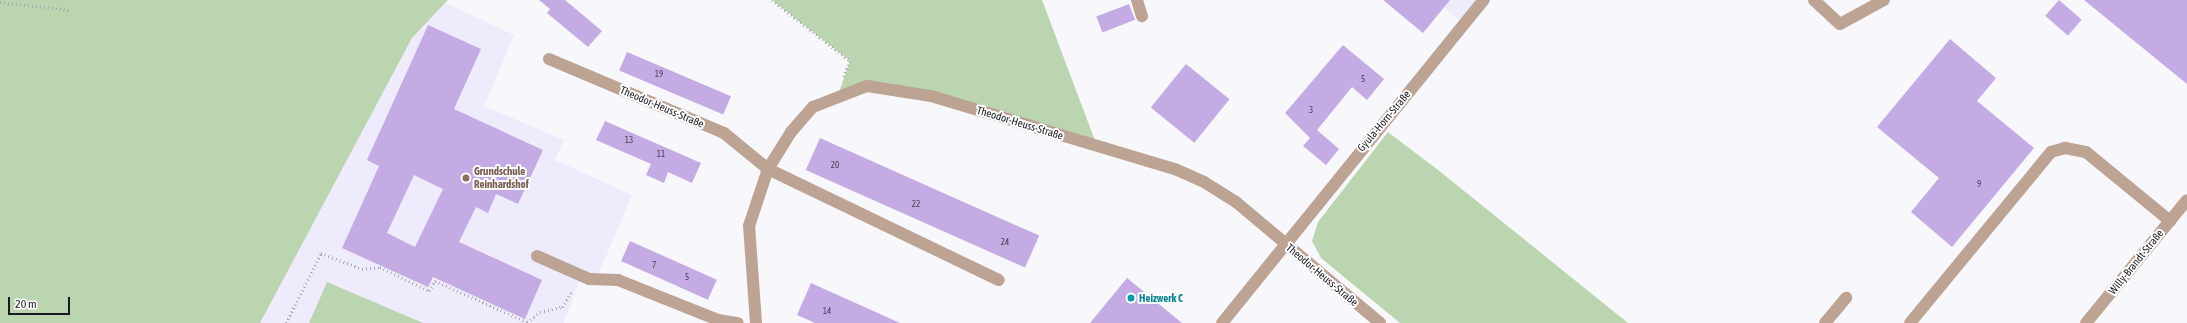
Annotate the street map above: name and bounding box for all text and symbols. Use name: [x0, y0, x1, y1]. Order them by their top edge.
house number: 19: [655, 69, 663, 79]
house number: 5: [1361, 74, 1365, 84]
street label: Theodor-Heuss-Straße: [618, 83, 706, 131]
street label: Gyula-Horn-Straße: [1355, 88, 1413, 154]
street label: Theodor-Heuss-Straße: [975, 104, 1065, 142]
house number: 3: [1309, 105, 1313, 115]
house number: 13: [625, 135, 633, 145]
house number: 11: [657, 149, 665, 159]
house number: 20: [831, 160, 839, 170]
place label: Grundschule Reinhardshof: [474, 165, 529, 191]
marker: Grundschule Reinhardshof: [461, 173, 471, 183]
house number: 9: [1977, 179, 1981, 189]
house number: 22: [912, 199, 920, 209]
street label: Willy-Brandt-Straße: [2106, 227, 2166, 297]
house number: 24: [1001, 237, 1009, 247]
street label: Theodor-Heuss-Straße: [1283, 241, 1361, 309]
house number: 7: [652, 260, 656, 270]
house number: 5: [685, 272, 689, 282]
scale bar: [10, 289, 72, 315]
place label: Heizwerk C: [1139, 291, 1183, 305]
marker: Heizwerk C: [1126, 293, 1136, 303]
text: 20 m: [15, 297, 37, 311]
house number: 14: [823, 306, 831, 316]

